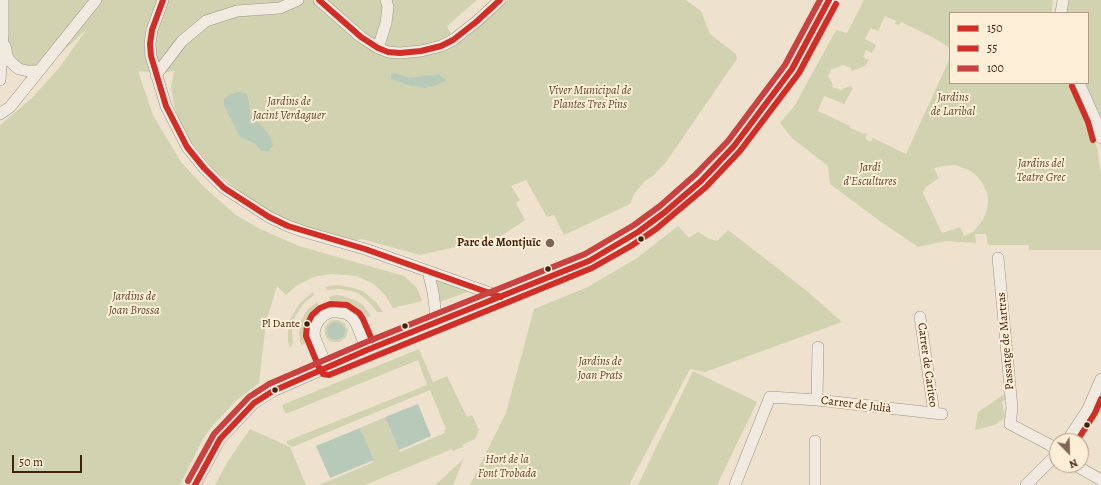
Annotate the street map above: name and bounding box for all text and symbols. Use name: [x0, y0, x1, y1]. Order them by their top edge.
legend: [949, 12, 1089, 84]
text: 150: [987, 20, 1003, 36]
text: 55: [987, 40, 997, 56]
text: 100: [987, 60, 1004, 76]
park label: Viver Municipal de Plantes Tres Pins: [549, 84, 631, 112]
park label: Jardins de Laribal: [931, 91, 975, 119]
park label: Jardins de Jacint Verdaguer: [253, 95, 325, 123]
park label: Jardins del Teatre Grec: [1016, 157, 1066, 185]
park label: Jardí d'Escultures: [843, 161, 897, 189]
unlabelled marker: [636, 234, 646, 244]
place label: Parc de Montjuïc: [457, 236, 541, 250]
marker: Parc de Montjuïc: [544, 237, 556, 249]
unlabelled marker: [543, 264, 553, 274]
park label: Jardins de Joan Brossa: [109, 290, 159, 318]
street label: Passatge de Martras: [995, 291, 1017, 391]
place label: Pl Dante: [262, 317, 300, 331]
marker: Pl Dante: [302, 319, 312, 329]
unlabelled marker: [400, 321, 410, 331]
street label: Carrer de Cariteo: [914, 322, 940, 408]
park label: Jardins de Joan Prats: [578, 355, 622, 383]
unlabelled marker: [270, 385, 280, 395]
street label: Carrer de Julià: [820, 394, 892, 416]
unlabelled marker: [1082, 420, 1092, 430]
north arrow: [1049, 433, 1089, 473]
scale bar: [14, 447, 84, 473]
park label: Hort de la Font Trobada: [478, 453, 536, 481]
text: 50 m: [19, 454, 43, 470]
text: N: [1067, 455, 1080, 472]

